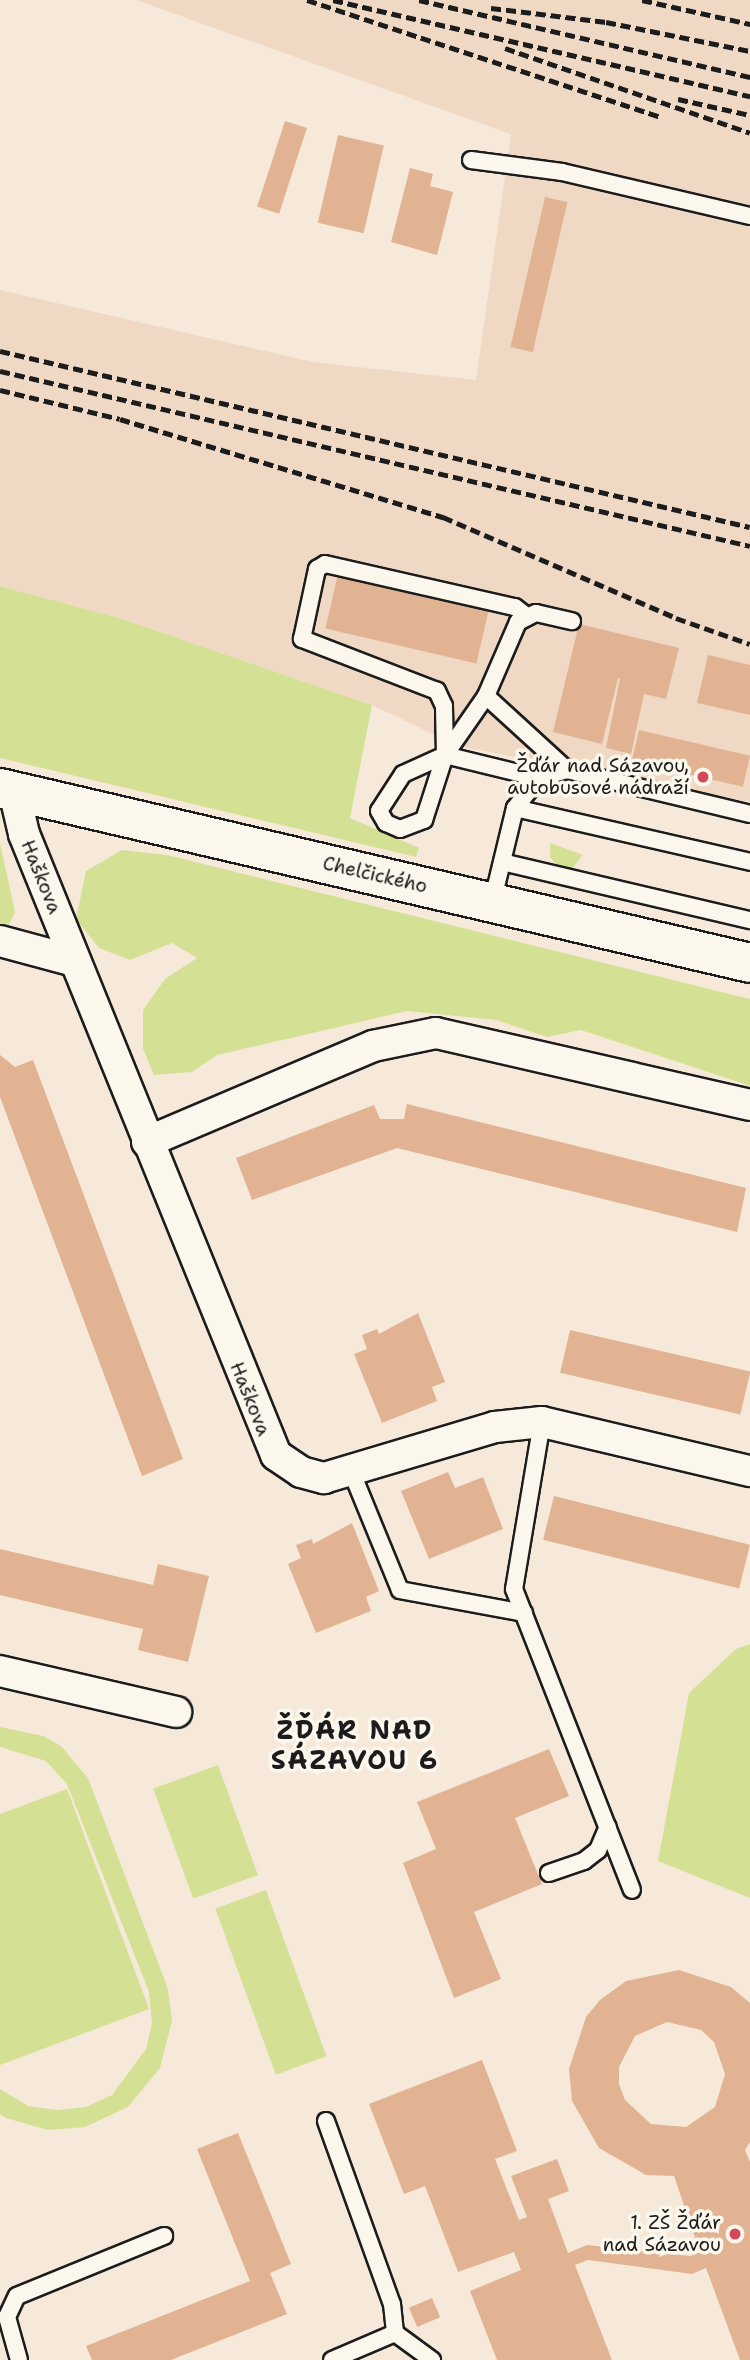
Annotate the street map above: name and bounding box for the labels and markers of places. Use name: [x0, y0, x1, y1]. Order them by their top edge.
place label: Žďár nad Sázavou, autobusové nádraží: [507, 755, 689, 799]
marker: Žďár nad Sázavou, autobusové nádraží: [695, 769, 711, 785]
place label: 1. ZŠ Žďár nad Sázavou: [603, 2212, 721, 2256]
marker: 1. ZŠ Žďár nad Sázavou: [727, 2226, 743, 2242]

